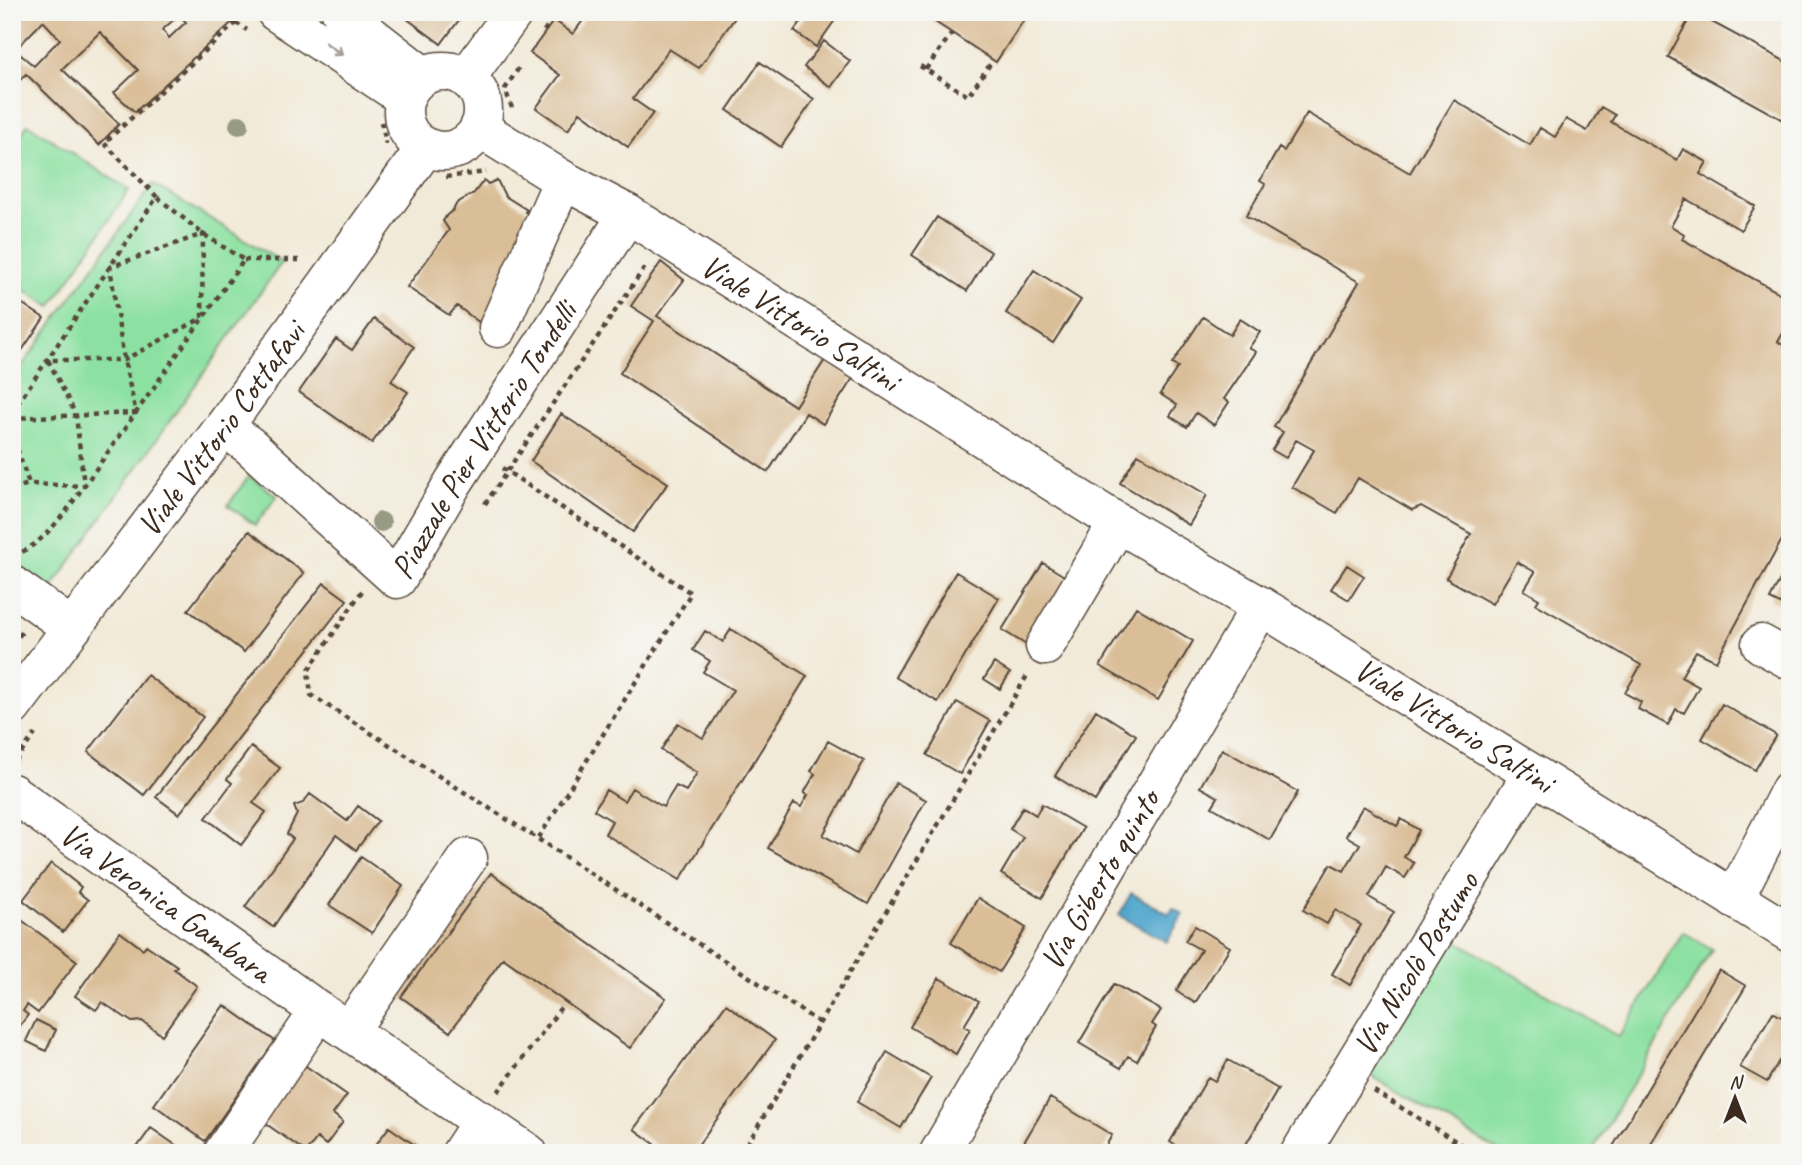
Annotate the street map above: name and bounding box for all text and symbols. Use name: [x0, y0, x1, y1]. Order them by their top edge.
one-way arrow: [324, 42, 343, 57]
street label: Viale Vittorio Saltini: [693, 245, 911, 403]
street label: Piazzale Pier Vittorio Tondelli: [381, 291, 588, 586]
street label: Viale Vittorio Cottafavi: [128, 310, 317, 545]
street label: Viale Vittorio Saltini: [1347, 648, 1565, 805]
street label: Via Giberto quinto: [1030, 779, 1171, 978]
street label: Via Veronica Gambara: [52, 813, 282, 993]
street label: Via Nicolò Postumo: [1344, 863, 1489, 1063]
north arrow: [1700, 1064, 1770, 1134]
text: N: [1729, 1070, 1744, 1094]

